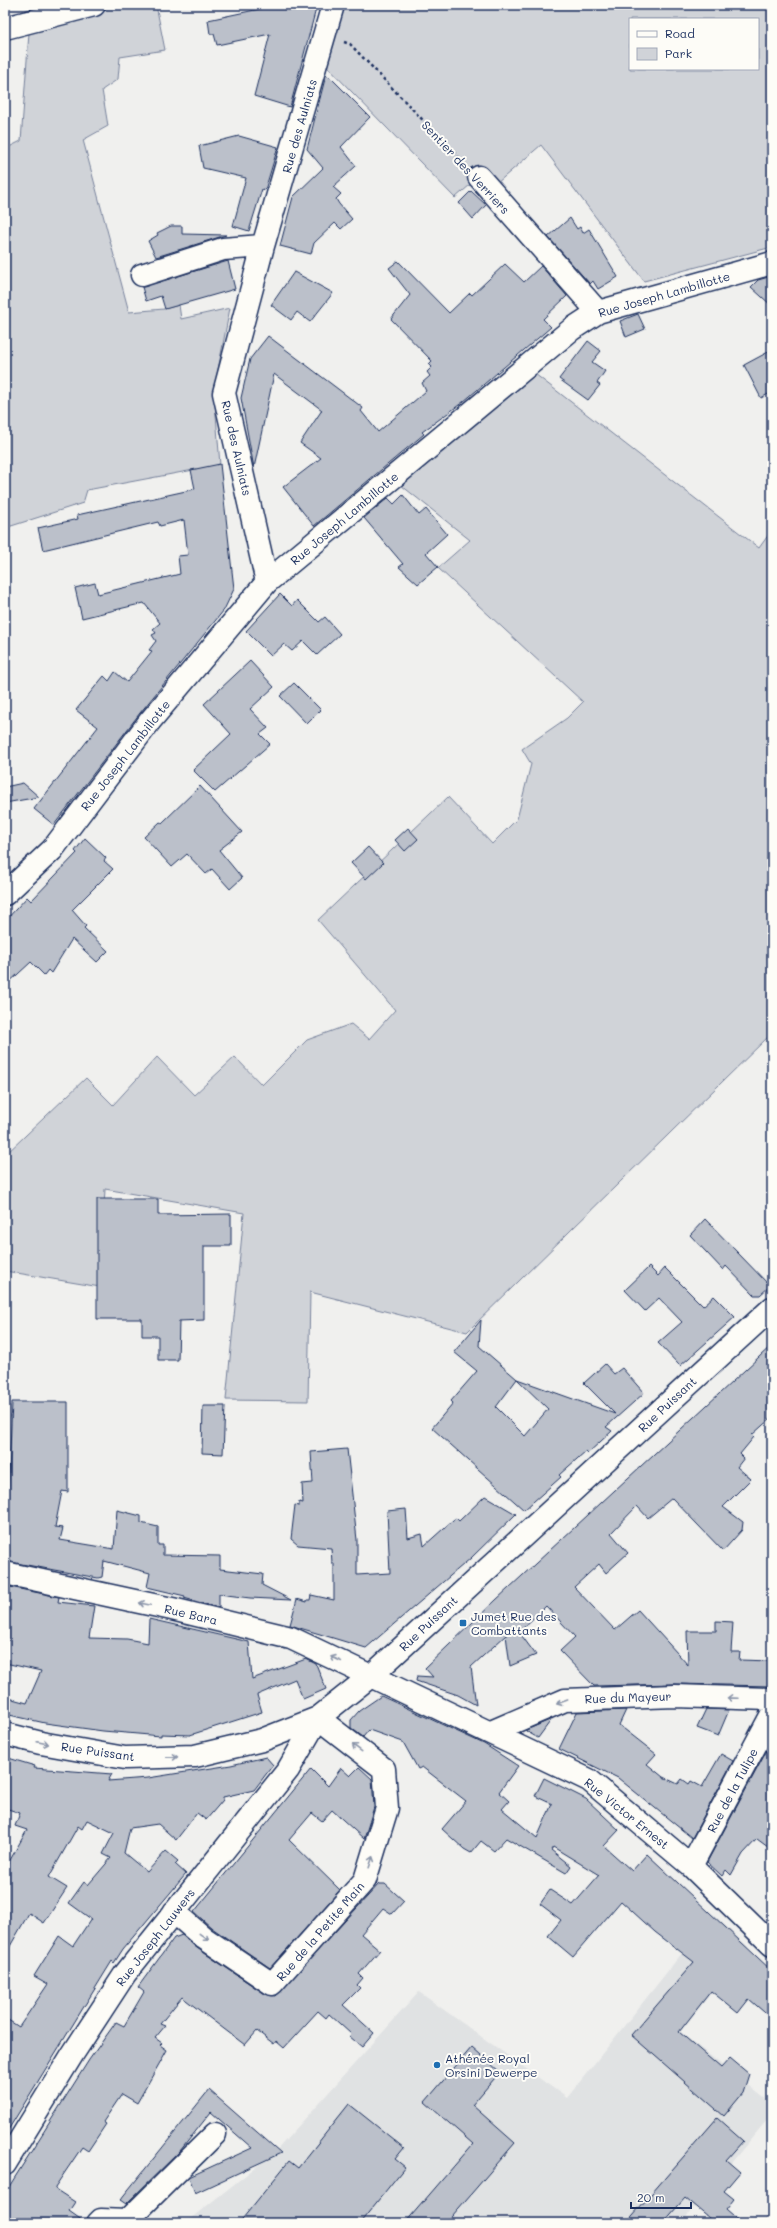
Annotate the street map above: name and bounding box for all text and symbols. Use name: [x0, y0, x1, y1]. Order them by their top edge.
legend: [629, 18, 759, 70]
text: Road: [665, 25, 695, 41]
text: Park: [665, 45, 692, 61]
street label: Rue des Aulniats: [278, 77, 320, 175]
street label: Sentier des Verriers: [419, 117, 514, 217]
street label: Rue Joseph Lambillotte: [596, 268, 732, 320]
street label: Rue des Aulniats: [218, 399, 256, 497]
street label: Rue Joseph Lambillotte: [287, 468, 401, 568]
street label: Rue Joseph Lambillotte: [77, 696, 173, 814]
street label: Rue Puissant: [634, 1373, 700, 1435]
street label: Rue Puissant: [395, 1592, 461, 1654]
one-way arrow: [139, 1599, 152, 1607]
street label: Rue Bara: [163, 1600, 219, 1628]
place label: Jumet Rue des Combattants: [471, 1608, 557, 1638]
marker: Jumet Rue des Combattants: [458, 1618, 468, 1628]
one-way arrow: [330, 1655, 342, 1662]
street label: Rue du Mayeur: [584, 1687, 672, 1707]
one-way arrow: [727, 1694, 740, 1701]
one-way arrow: [555, 1699, 568, 1706]
street label: Rue Puissant: [60, 1738, 136, 1764]
one-way arrow: [36, 1740, 49, 1748]
one-way arrow: [351, 1744, 362, 1752]
street label: Rue de la Tulipe: [703, 1745, 761, 1835]
one-way arrow: [165, 1753, 178, 1760]
street label: Rue Victor Ernest: [581, 1774, 673, 1852]
one-way arrow: [368, 1856, 375, 1869]
street label: Rue de la Petite Main: [273, 1878, 367, 1984]
street label: Rue Joseph Lauwers: [112, 1885, 198, 1989]
one-way arrow: [198, 1933, 209, 1941]
place label: Athénée Royal Orsini Dewerpe: [445, 2050, 537, 2080]
marker: Athénée Royal Orsini Dewerpe: [432, 2060, 442, 2070]
scale bar: [631, 2184, 691, 2210]
text: 20 m: [637, 2189, 665, 2205]

